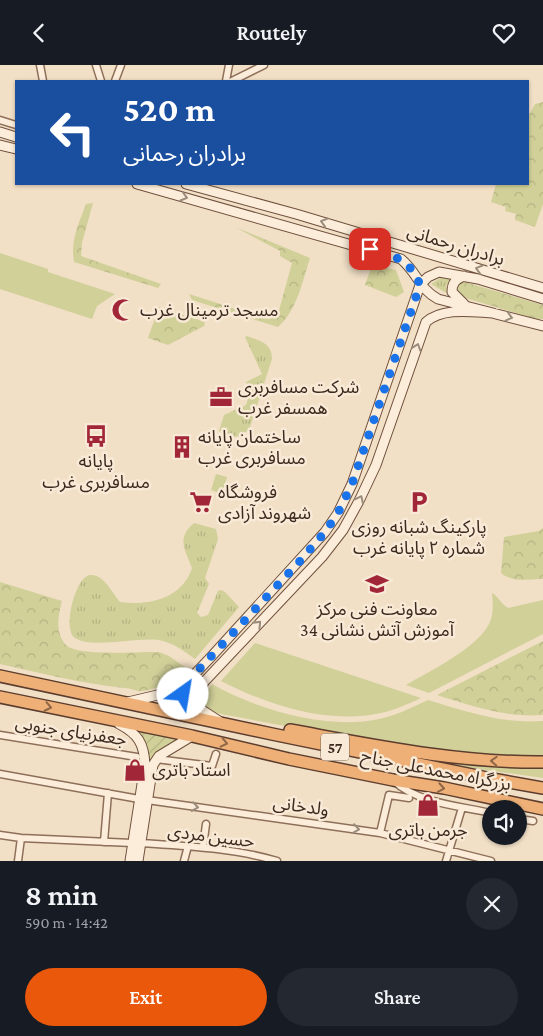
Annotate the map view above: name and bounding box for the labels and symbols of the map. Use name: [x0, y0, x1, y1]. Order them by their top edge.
one-way arrow: [180, 191, 189, 202]
one-way arrow: [320, 218, 328, 228]
street label: برادران رحمانی: [405, 221, 507, 270]
pin: [349, 228, 391, 270]
one-way arrow: [475, 264, 484, 275]
mosque icon: مسجد ترمینال غرب: [110, 297, 136, 323]
place label: مسجد ترمینال غرب: [140, 300, 278, 321]
one-way arrow: [504, 312, 513, 322]
one-way arrow: [411, 343, 421, 352]
place label: شرکت مسافربری همسفر غرب: [238, 377, 359, 419]
office icon: شرکت مسافربری همسفر غرب: [208, 384, 234, 410]
bus stop icon: پایانه مسافربری غرب: [83, 423, 109, 449]
place label: ساختمان پایانه مسافربری غرب: [198, 427, 306, 469]
building icon: ساختمان پایانه مسافربری غرب: [169, 434, 195, 460]
place label: پایانه مسافربری غرب: [42, 451, 150, 493]
place label: فروشگاه شهروند آزادی: [218, 482, 311, 524]
supermarket icon: فروشگاه شهروند آزادی: [188, 489, 214, 515]
parking icon: پارکینگ شبانه روزی شماره ۲ پایانه غرب: [406, 489, 432, 515]
one-way arrow: [354, 495, 364, 504]
place label: پارکینگ شبانه روزی شماره ۲ پایانه غرب: [351, 517, 487, 559]
school or university icon: معاونت فنی مرکز آموزش آتش نشانی 34: [364, 571, 390, 597]
place label: معاونت فنی مرکز آموزش آتش نشانی 34: [300, 599, 455, 641]
one-way arrow: [252, 621, 261, 630]
position arrow: [156, 667, 208, 719]
one-way arrow: [43, 701, 52, 712]
street label: جعفرنیای جنوبی: [14, 712, 128, 751]
road number: 57: [321, 734, 349, 761]
one-way arrow: [220, 737, 228, 748]
street label: بزرگراه محمدعلی جناح: [359, 746, 513, 797]
one-way arrow: [490, 756, 498, 767]
shop icon: استاد باتری: [122, 757, 148, 783]
place label: استاد باتری: [152, 760, 231, 781]
one-way arrow: [437, 782, 445, 792]
street label: ولدخانی: [272, 792, 330, 821]
shop icon: جرمن باتری: [415, 792, 441, 818]
one-way arrow: [191, 801, 200, 811]
place label: جرمن باتری: [388, 820, 468, 841]
street label: حسین مردی: [166, 821, 256, 852]
one-way arrow: [352, 824, 361, 834]

